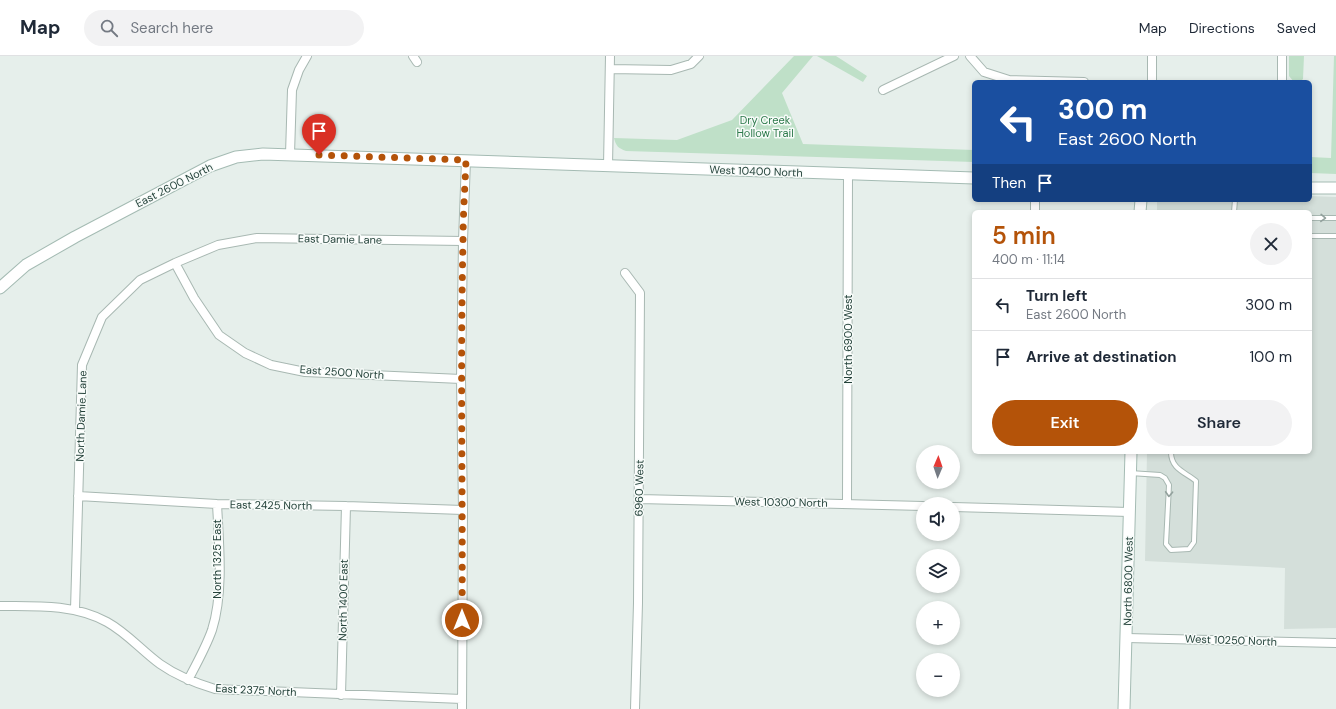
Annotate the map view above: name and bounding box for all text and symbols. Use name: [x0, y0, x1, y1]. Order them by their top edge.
search box: [84, 10, 364, 46]
text: Map: [20, 15, 60, 40]
icon: search: [98, 17, 120, 39]
text: Search here: [130, 18, 213, 38]
text: Map: [1139, 19, 1167, 37]
text: Directions: [1189, 19, 1255, 37]
text: Saved: [1277, 19, 1316, 37]
text: 300 m: [1058, 91, 1147, 128]
icon: left: [992, 96, 1044, 148]
park label: Dry Creek Hollow Trail: [736, 113, 794, 140]
pin: [302, 114, 336, 155]
icon: arrive: [308, 120, 330, 142]
text: East 2600 North: [1058, 127, 1197, 151]
street label: East 2600 North: [133, 160, 215, 210]
street label: West 10400 North: [709, 162, 803, 180]
icon: arrive: [1034, 172, 1056, 194]
text: Then: [992, 173, 1026, 193]
one-way arrow: [1320, 214, 1326, 222]
text: 5 min: [992, 220, 1056, 251]
button: close: [1250, 223, 1292, 265]
street label: East Damie Lane: [298, 231, 382, 247]
text: 400 m · 11:14: [992, 251, 1065, 268]
text: Turn left: [1026, 286, 1087, 306]
street label: North 6900 West: [841, 294, 855, 384]
icon: left: [992, 294, 1014, 316]
text: 300 m: [1245, 295, 1292, 315]
text: East 2600 North: [1026, 306, 1126, 323]
icon: arrive: [992, 346, 1014, 368]
text: Arrive at destination: [1026, 347, 1177, 367]
text: 100 m: [1249, 347, 1292, 367]
street label: East 2500 North: [299, 362, 385, 382]
street label: North Damie Lane: [72, 370, 90, 462]
button: Exit: [992, 400, 1138, 446]
button: Share: [1146, 400, 1292, 446]
north arrow: [916, 445, 960, 489]
map controls: [916, 445, 960, 697]
street label: 6960 West: [632, 459, 646, 517]
one-way arrow: [1165, 491, 1173, 497]
street label: West 10300 North: [734, 494, 828, 510]
street label: East 2425 North: [230, 497, 312, 513]
button: sound: [916, 497, 960, 541]
street label: North 1325 East: [210, 519, 224, 599]
street label: North 6800 West: [1120, 536, 1136, 626]
button: layers: [916, 549, 960, 593]
street label: North 1400 East: [335, 559, 351, 641]
position arrow: [441, 599, 483, 641]
button: +: [916, 601, 960, 645]
street label: West 10250 North: [1185, 631, 1277, 649]
button: −: [916, 653, 960, 697]
street label: East 2375 North: [215, 681, 297, 699]

